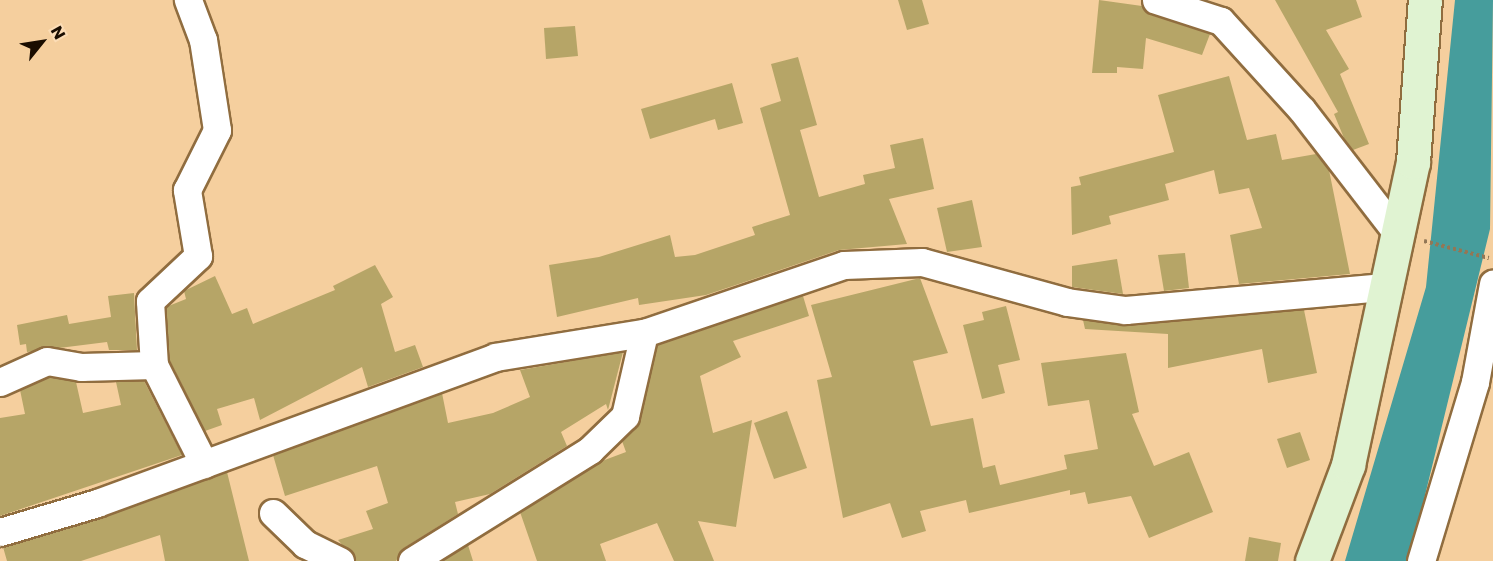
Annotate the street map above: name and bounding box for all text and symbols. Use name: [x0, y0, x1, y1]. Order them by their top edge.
north arrow: [12, 12, 72, 72]
text: N: [45, 22, 71, 44]

